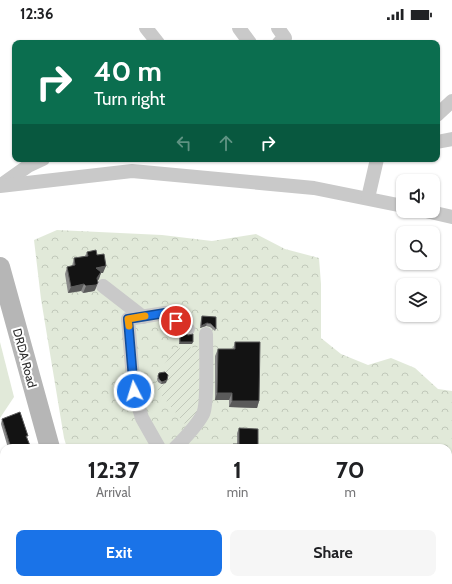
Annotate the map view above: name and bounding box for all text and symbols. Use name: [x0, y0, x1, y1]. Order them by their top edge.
text: 12:36: [20, 5, 53, 23]
text: 40 m: [94, 54, 162, 88]
icon: right: [28, 56, 80, 108]
text: Turn right: [94, 88, 165, 110]
icon: left: [173, 132, 195, 154]
icon: ahead: [215, 132, 237, 154]
icon: right: [257, 132, 279, 154]
map controls: [396, 174, 440, 322]
button: sound: [396, 174, 440, 218]
button: search: [396, 226, 440, 270]
button: layers: [396, 278, 440, 322]
pin: [159, 304, 193, 338]
icon: arrive: [165, 310, 187, 332]
street label: DRDA Road: [10, 327, 40, 389]
position arrow: [113, 370, 155, 412]
text: 12:37: [87, 455, 139, 484]
text: 1: [233, 455, 242, 484]
text: 70: [336, 455, 365, 484]
text: Arrival: [96, 484, 131, 500]
text: min: [227, 484, 248, 500]
text: m: [344, 484, 356, 500]
button: Exit: [16, 530, 222, 576]
button: Share: [230, 530, 436, 576]

